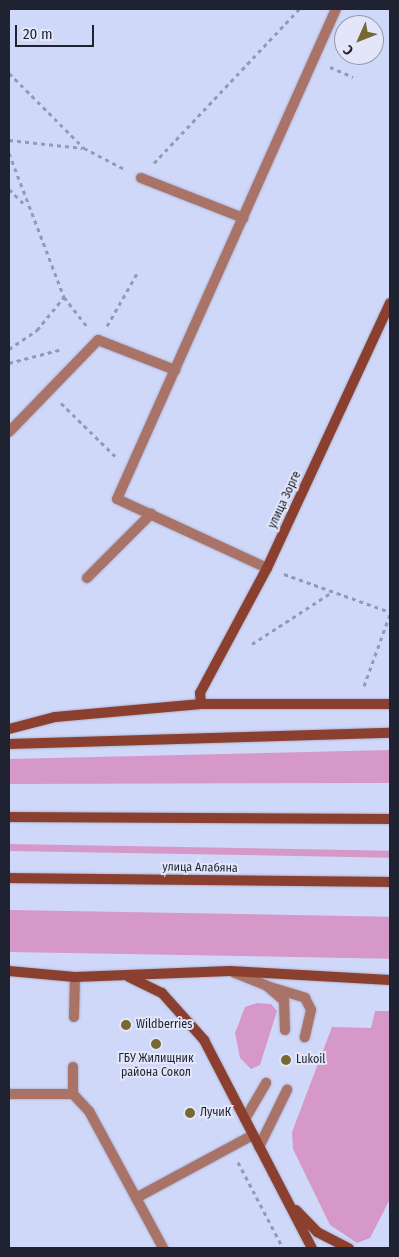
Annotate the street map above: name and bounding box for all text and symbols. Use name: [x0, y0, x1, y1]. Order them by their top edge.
scale bar: [18, 15, 96, 47]
north arrow: [334, 15, 384, 65]
text: 20 m: [23, 25, 53, 43]
text: С: [340, 42, 357, 59]
street label: улица Зорге: [265, 469, 305, 531]
street label: улица Алабяна: [162, 860, 238, 876]
place label: Wildberries: [136, 1018, 192, 1032]
marker: Wildberries: [120, 1019, 132, 1031]
marker: ГБУ Жилищник района Сокол: [150, 1038, 162, 1050]
place label: ГБУ Жилищник района Сокол: [118, 1052, 194, 1080]
place label: Lukoil: [296, 1053, 325, 1067]
marker: Lukoil: [280, 1054, 292, 1066]
place label: ЛучиК: [200, 1106, 231, 1120]
marker: ЛучиК: [184, 1107, 196, 1119]

